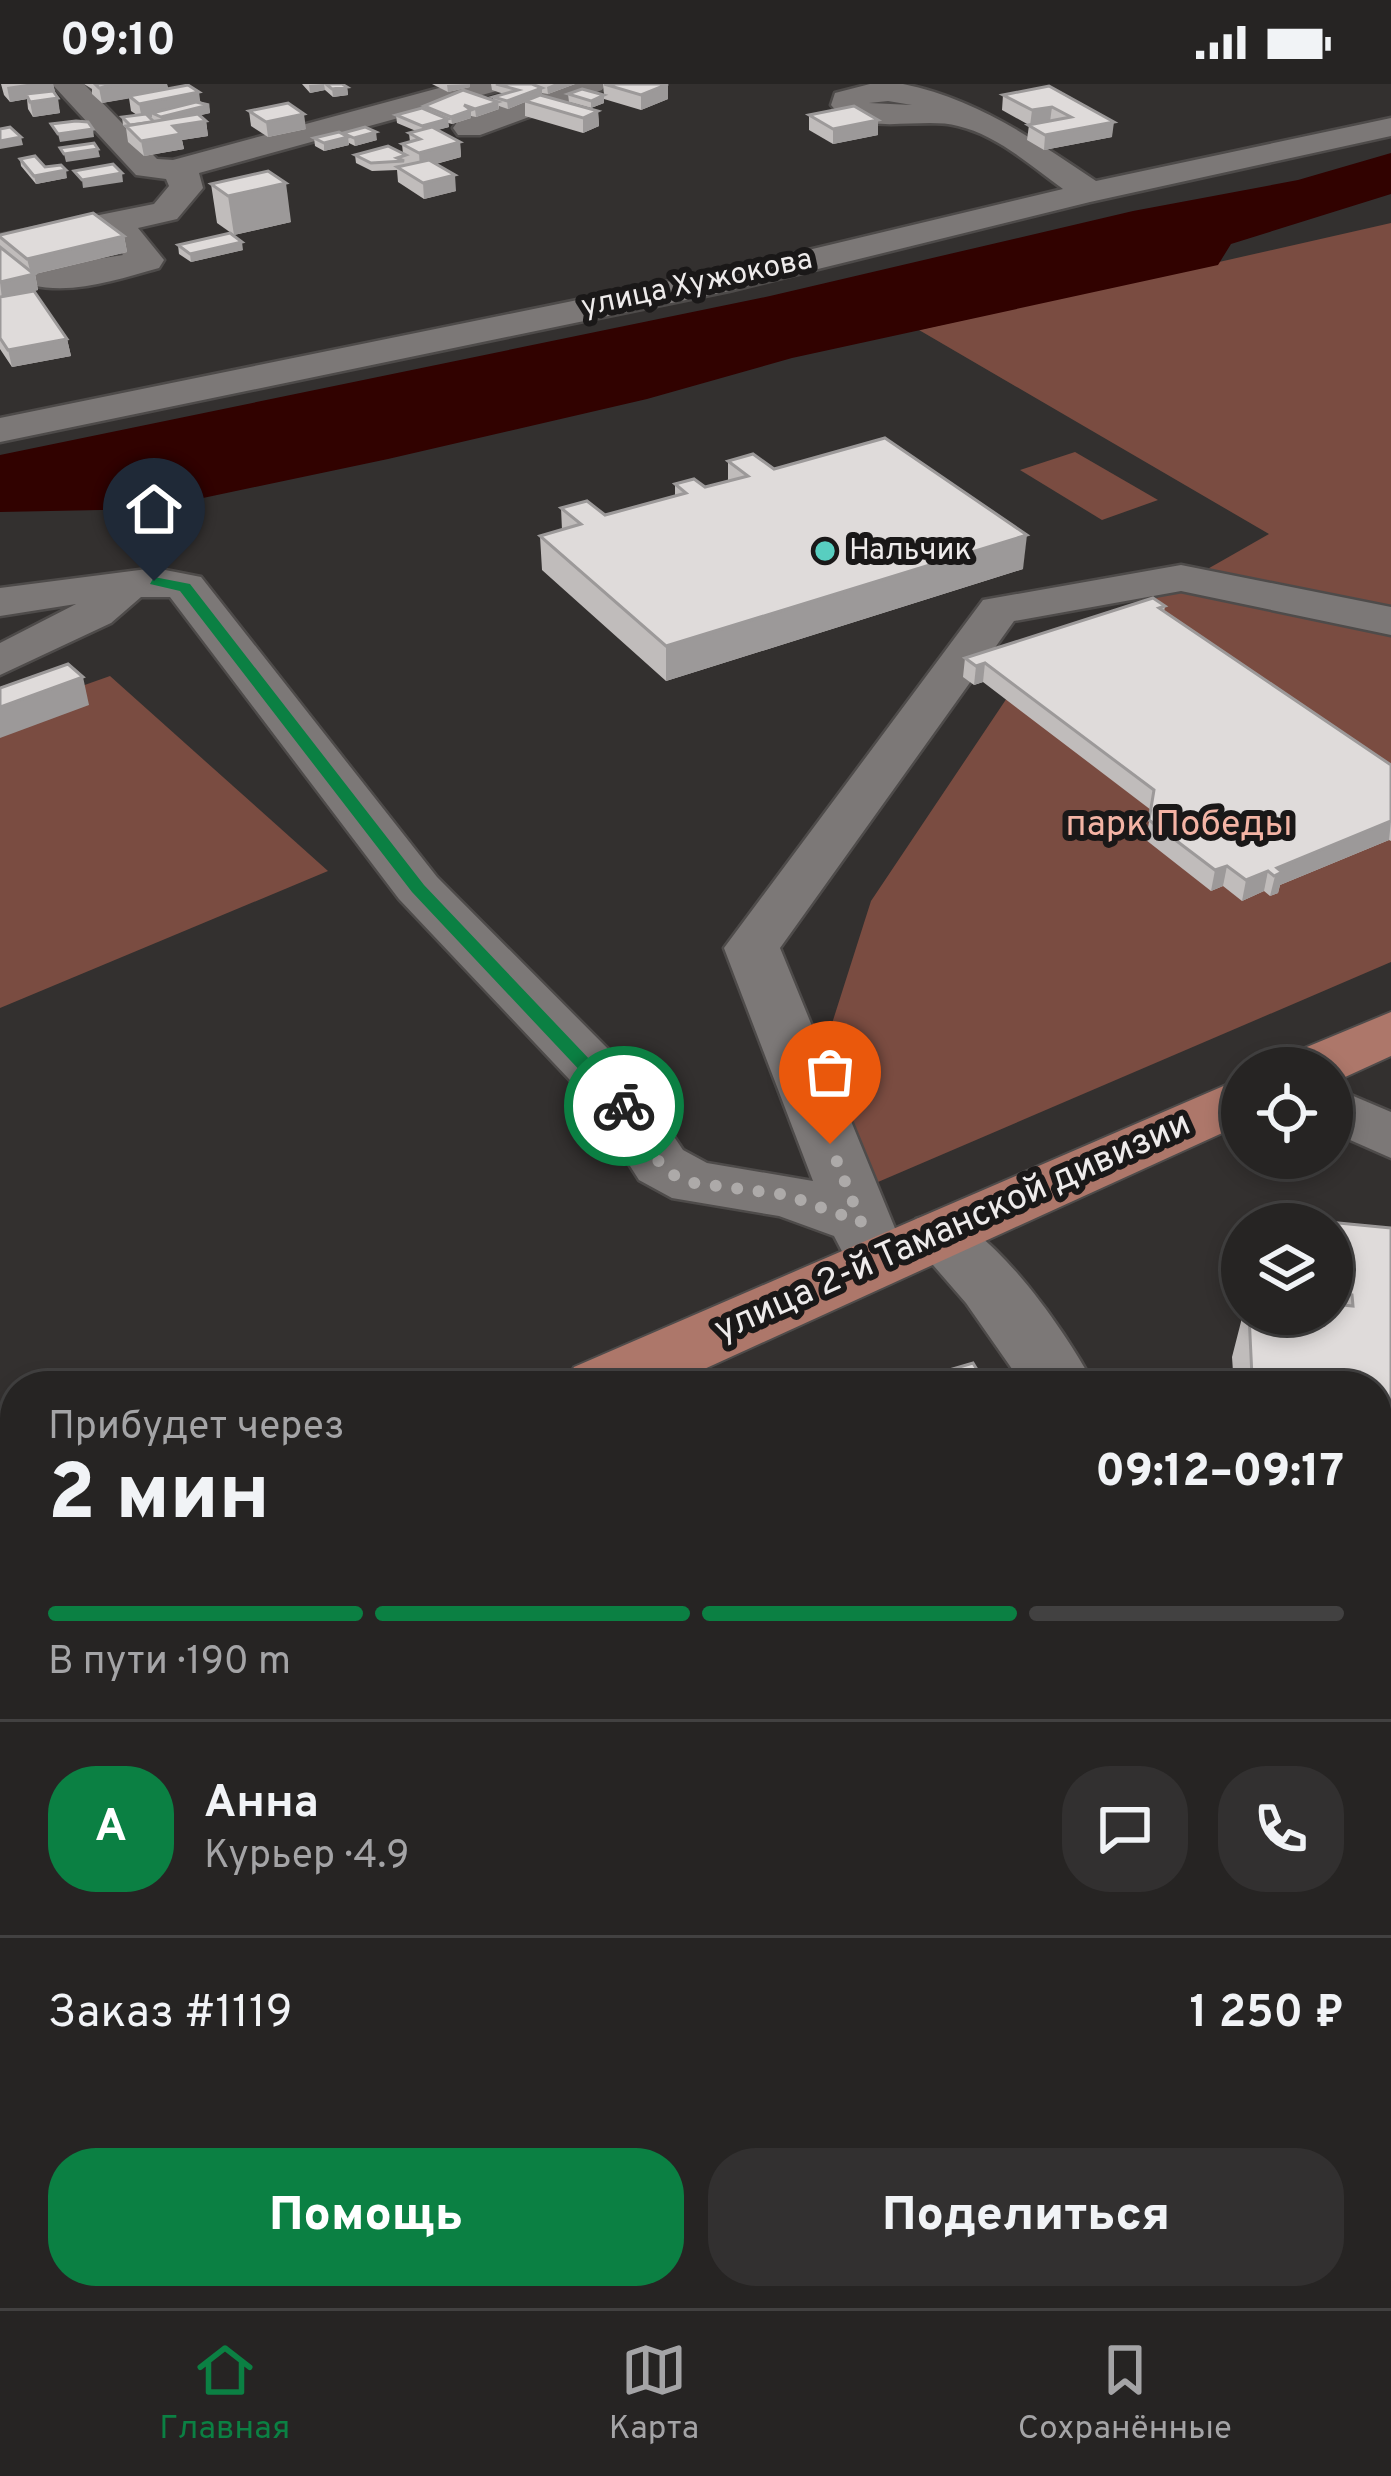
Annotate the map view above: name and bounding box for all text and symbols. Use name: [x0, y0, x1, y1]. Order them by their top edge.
text: 09:10: [60, 14, 176, 71]
street label: улица Хужокова: [578, 241, 816, 327]
pin: [103, 458, 205, 581]
icon: home: [121, 476, 187, 542]
place label: Нальчик: [849, 533, 972, 570]
marker: Нальчик: [812, 538, 838, 564]
park label: парк Победы: [1066, 803, 1292, 849]
pin: [779, 1021, 881, 1144]
icon: bag: [797, 1039, 863, 1105]
courier: [564, 1046, 684, 1166]
map controls: [1221, 1047, 1353, 1335]
button: locate: [1221, 1047, 1353, 1179]
icon: bike: [591, 1073, 657, 1139]
street label: улица 2-й Таманской дивизии: [708, 1102, 1198, 1354]
button: layers: [1221, 1203, 1353, 1335]
text: Прибудет через: [48, 1404, 345, 1453]
text: 09:12–09:17: [1095, 1445, 1344, 1502]
text: 2 мин: [48, 1448, 270, 1547]
text: В пути · 190 m: [48, 1639, 291, 1688]
button: chat: [1062, 1766, 1188, 1892]
button: phone: [1218, 1766, 1344, 1892]
text: Анна: [204, 1776, 319, 1833]
text: А: [95, 1800, 127, 1857]
text: Курьер · 4.9: [204, 1833, 410, 1882]
text: Заказ #1119: [48, 1986, 293, 2043]
text: 1 250 ₽: [1189, 1986, 1344, 2043]
button: Помощь: [48, 2148, 684, 2286]
button: Поделиться: [708, 2148, 1344, 2286]
tab: Главная: [159, 2337, 290, 2451]
tab: Карта: [609, 2337, 699, 2451]
tab: Сохранённые: [1018, 2337, 1232, 2451]

